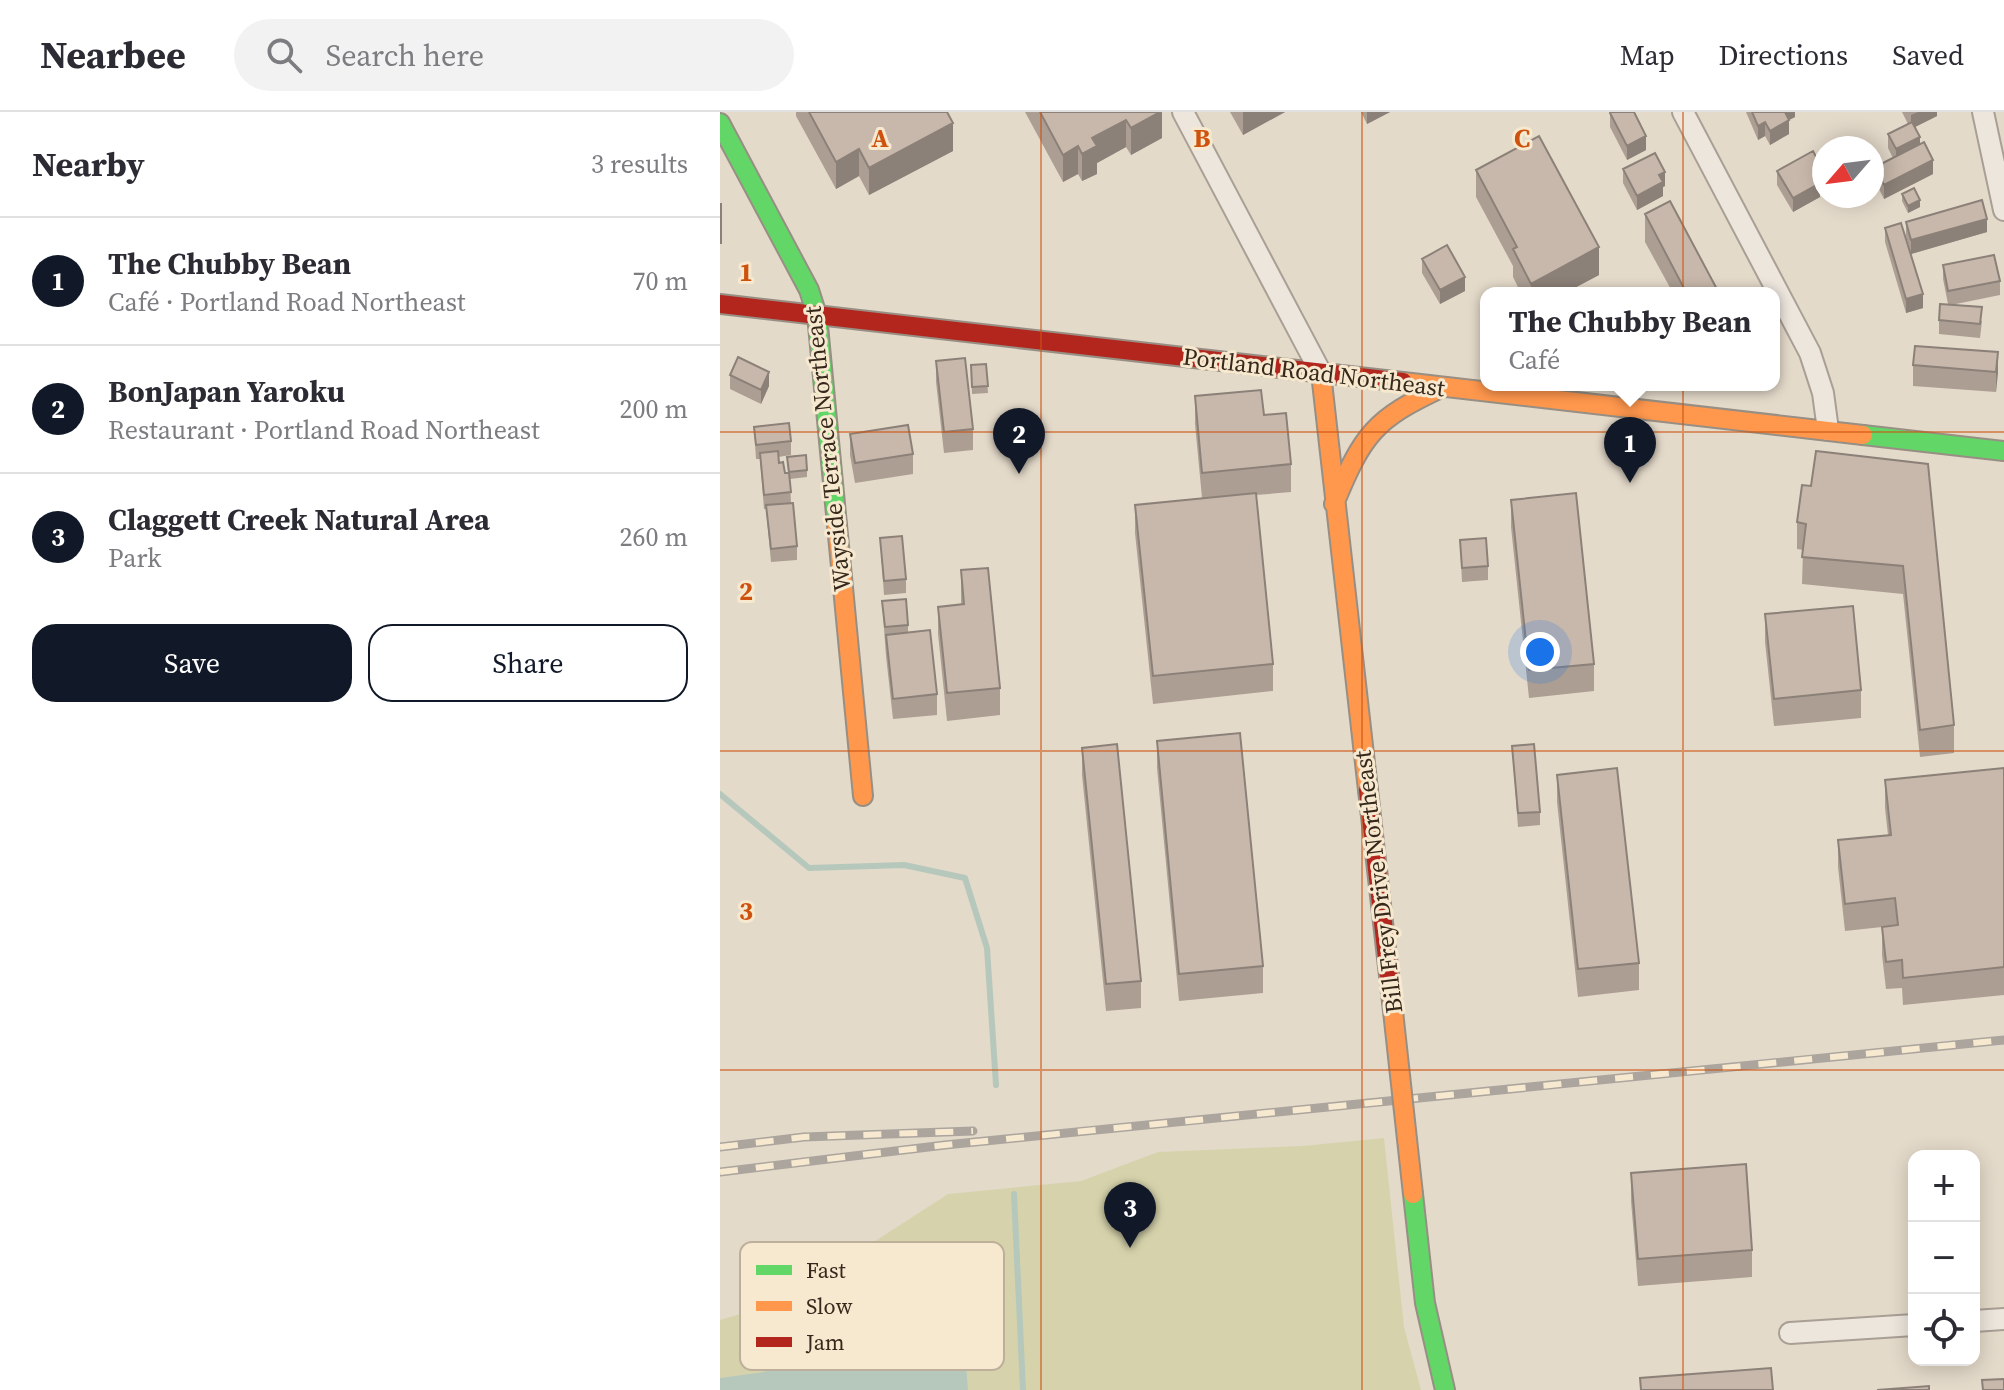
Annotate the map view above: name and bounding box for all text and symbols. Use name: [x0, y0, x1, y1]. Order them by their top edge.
search box: [234, 19, 794, 91]
text: Nearbee: [40, 29, 186, 81]
icon: search: [262, 33, 306, 77]
text: Search here: [326, 35, 484, 76]
text: Map: [1620, 36, 1675, 74]
text: Directions: [1719, 36, 1848, 74]
text: Saved: [1892, 36, 1964, 74]
text: A: [871, 120, 889, 156]
text: B: [1194, 120, 1211, 156]
text: C: [1514, 120, 1530, 156]
north arrow: [1812, 136, 1884, 208]
text: Nearby: [32, 141, 145, 187]
text: 3 results: [591, 146, 688, 182]
text: The Chubby Bean: [108, 243, 351, 284]
text: 1: [739, 254, 753, 290]
text: 1: [51, 263, 65, 299]
text: 70 m: [633, 263, 688, 299]
text: Café · Portland Road Northeast: [108, 284, 465, 320]
popup: [1480, 287, 1780, 391]
text: The Chubby Bean: [1508, 301, 1752, 342]
street label: Wayside Terrace Northeast: [796, 305, 858, 593]
street label: Portland Road Northeast: [1181, 340, 1447, 404]
text: Café: [1508, 342, 1560, 378]
text: BonJapan Yaroku: [108, 371, 345, 412]
text: 2: [51, 391, 65, 427]
text: 200 m: [620, 391, 688, 427]
pin: 2: [993, 408, 1045, 474]
text: Restaurant · Portland Road Northeast: [108, 412, 540, 448]
pin: 1: [1604, 417, 1656, 483]
text: Claggett Creek Natural Area: [108, 499, 490, 540]
text: 3: [51, 519, 65, 555]
text: 260 m: [620, 519, 688, 555]
text: Park: [108, 540, 161, 576]
text: 2: [739, 573, 753, 609]
button: Save: [32, 624, 352, 702]
button: Share: [368, 624, 688, 702]
your location: [1520, 632, 1560, 672]
street label: Bill Frey Drive Northeast: [1345, 748, 1410, 1015]
text: 3: [739, 893, 753, 929]
map controls: [1908, 1150, 1980, 1366]
button: +: [1908, 1150, 1980, 1222]
pin: 3: [1104, 1182, 1156, 1248]
button: −: [1908, 1222, 1980, 1294]
legend: [740, 1242, 1004, 1370]
text: Fast: [806, 1255, 847, 1285]
text: Slow: [806, 1291, 853, 1321]
button: locate: [1908, 1294, 1980, 1366]
text: Jam: [805, 1327, 845, 1357]

